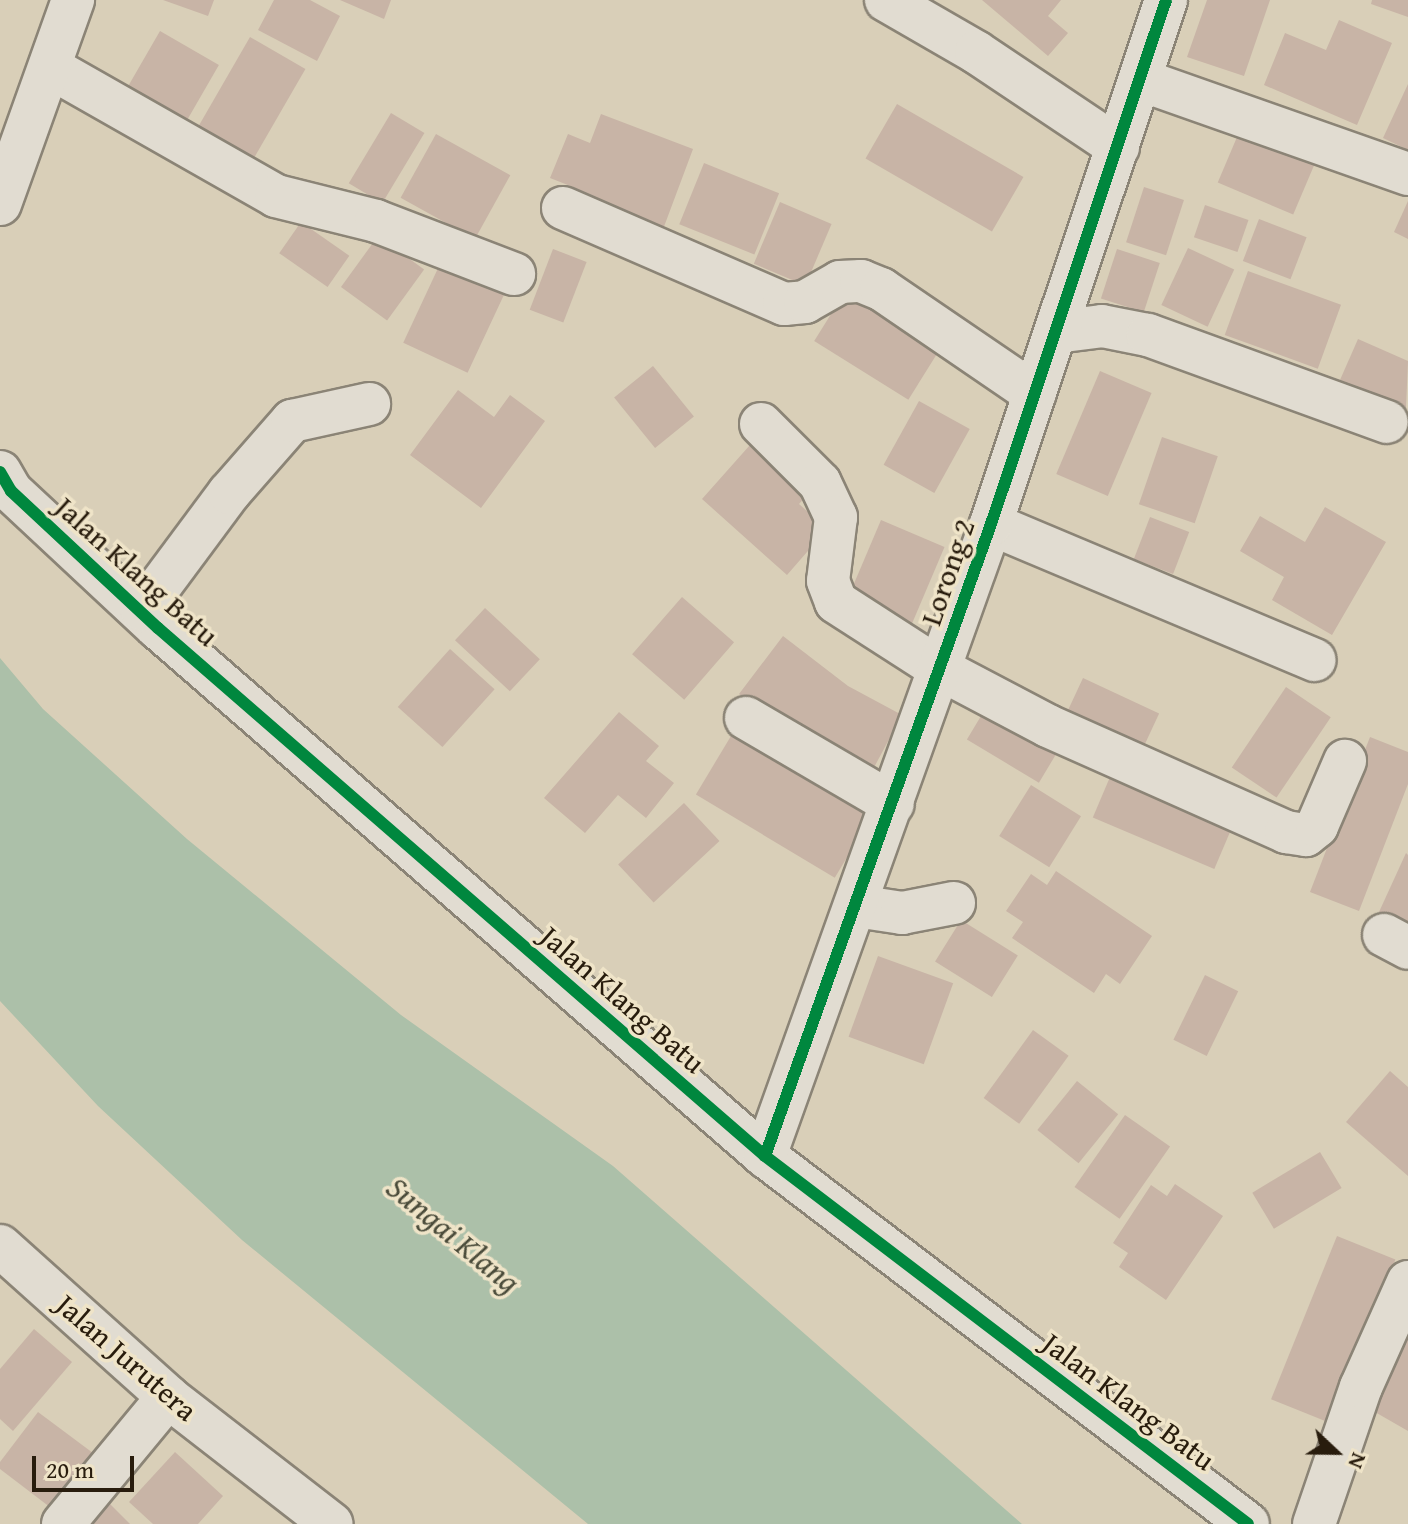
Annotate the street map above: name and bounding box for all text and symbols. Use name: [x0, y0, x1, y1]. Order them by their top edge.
street label: Jalan Klang Batu: [48, 489, 226, 653]
street label: Lorong 2: [912, 514, 982, 630]
street label: Jalan Klang Batu: [533, 918, 713, 1080]
water label: Sungai Klang: [379, 1168, 527, 1302]
street label: Jalan Jurutera: [49, 1286, 205, 1428]
street label: Jalan Klang Batu: [1036, 1325, 1222, 1477]
north arrow: [1296, 1412, 1376, 1492]
scale bar: [36, 1440, 138, 1490]
text: N: [1341, 1448, 1376, 1474]
text: 20 m: [46, 1452, 94, 1487]

